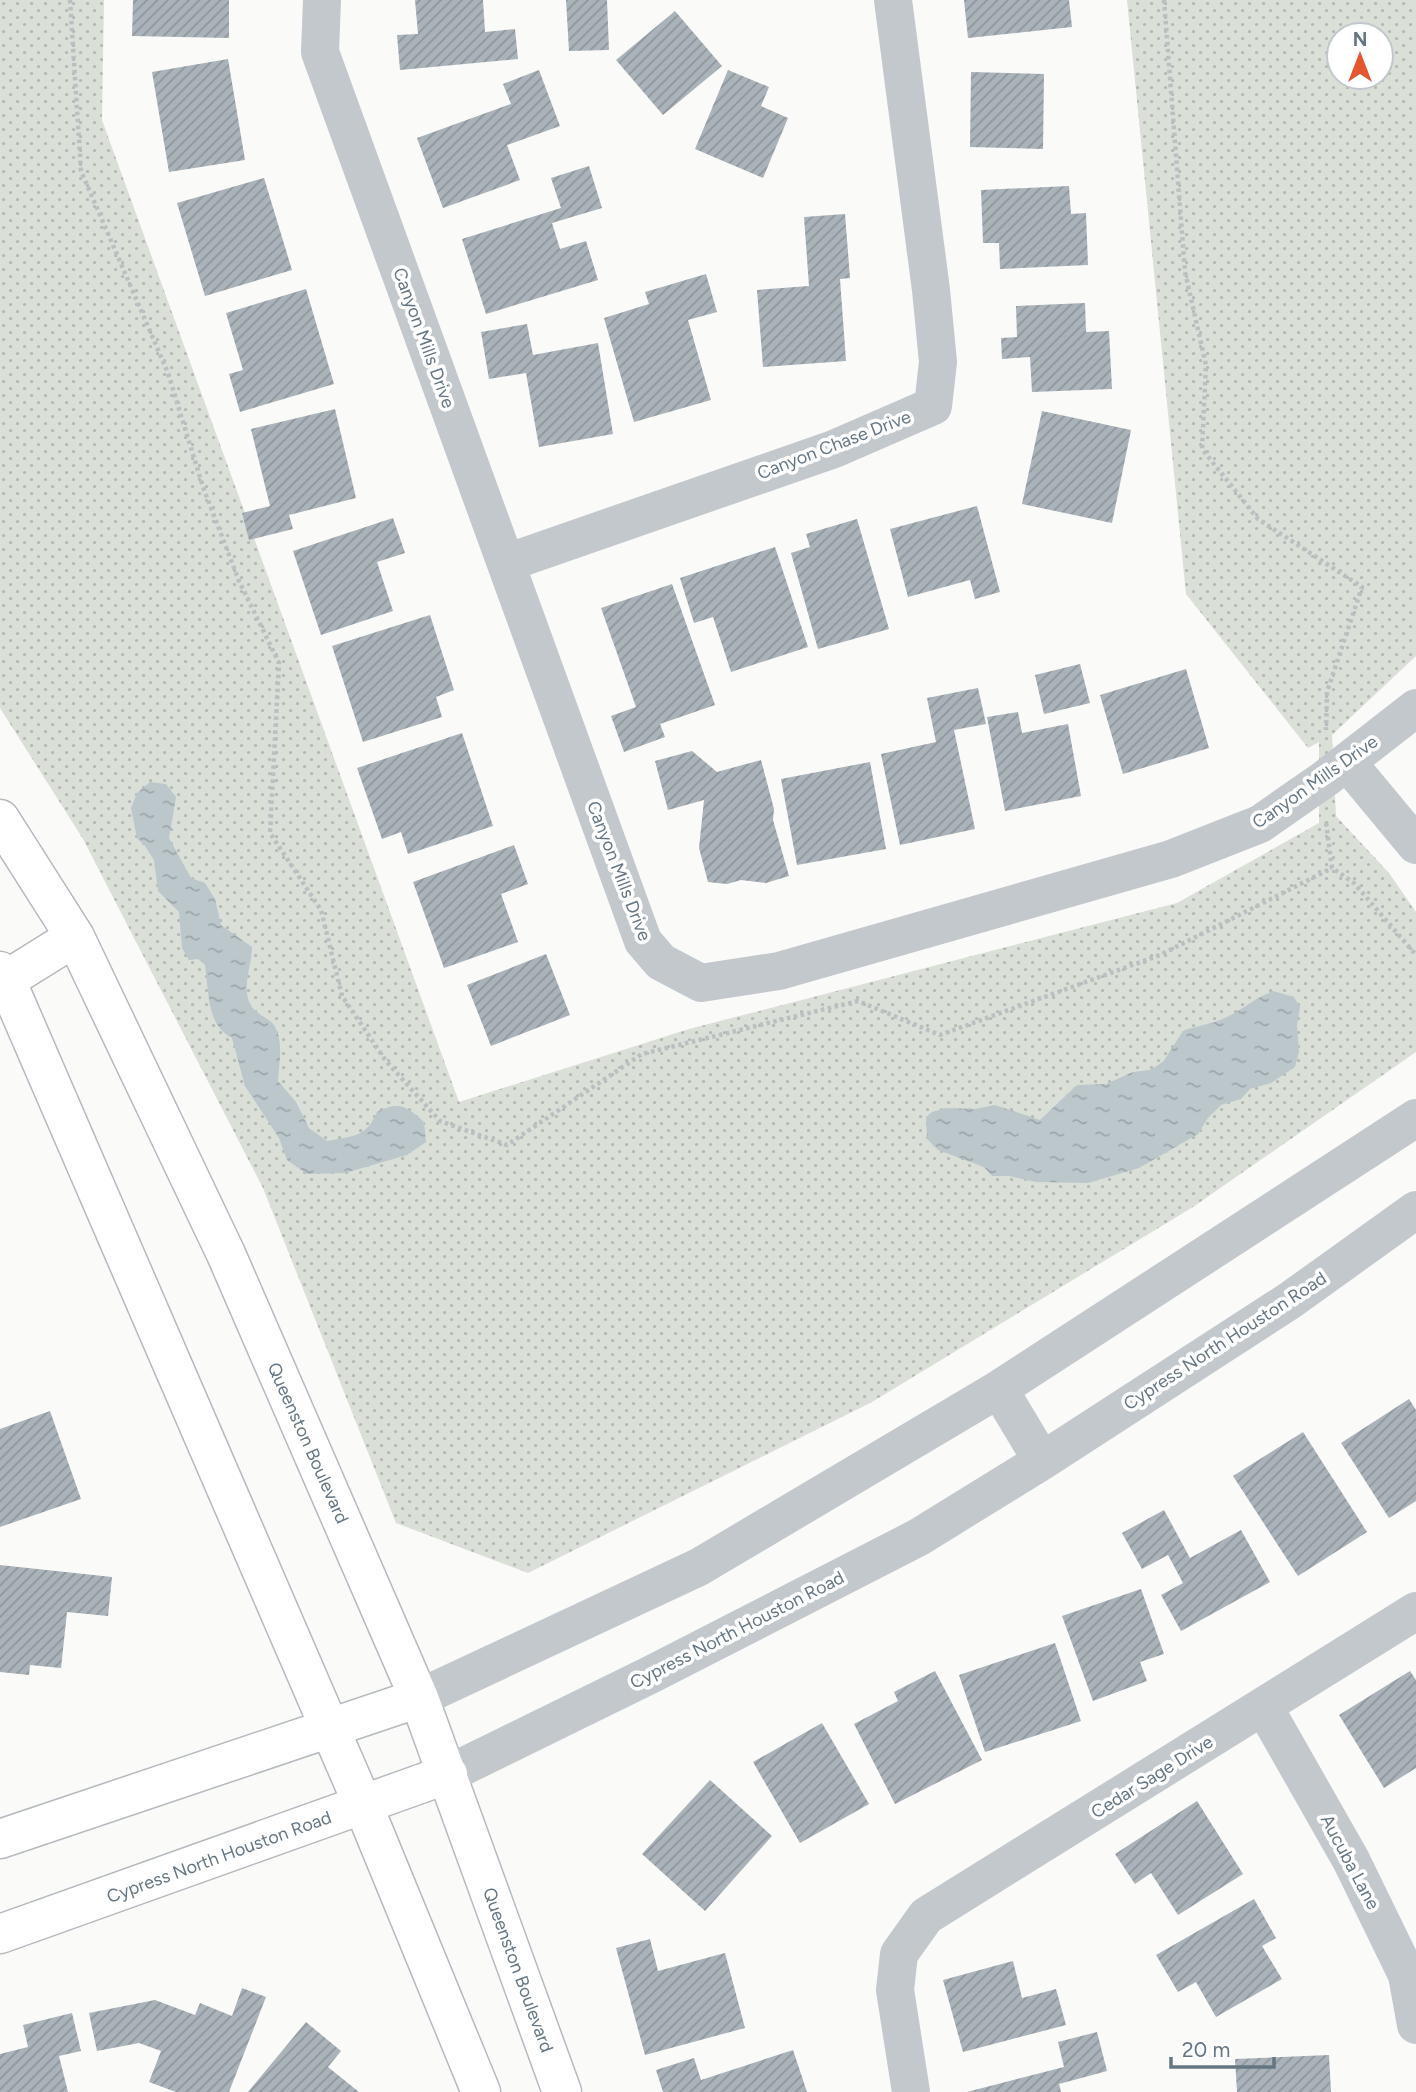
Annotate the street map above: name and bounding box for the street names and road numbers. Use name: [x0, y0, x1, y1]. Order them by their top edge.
street label: Canyon Mills Drive: [388, 265, 460, 411]
street label: Canyon Chase Drive: [754, 406, 914, 484]
street label: Canyon Mills Drive: [1248, 730, 1382, 833]
street label: Canyon Mills Drive: [582, 798, 656, 944]
street label: Cypress North Houston Road: [1119, 1267, 1331, 1415]
street label: Queenston Boulevard: [263, 1359, 353, 1527]
street label: Cypress North Houston Road: [626, 1566, 848, 1694]
street label: Cedar Sage Drive: [1087, 1731, 1217, 1823]
street label: Cypress North Houston Road: [104, 1806, 334, 1908]
street label: Aucuba Lane: [1316, 1811, 1384, 1913]
street label: Queenston Boulevard: [478, 1885, 558, 2055]

